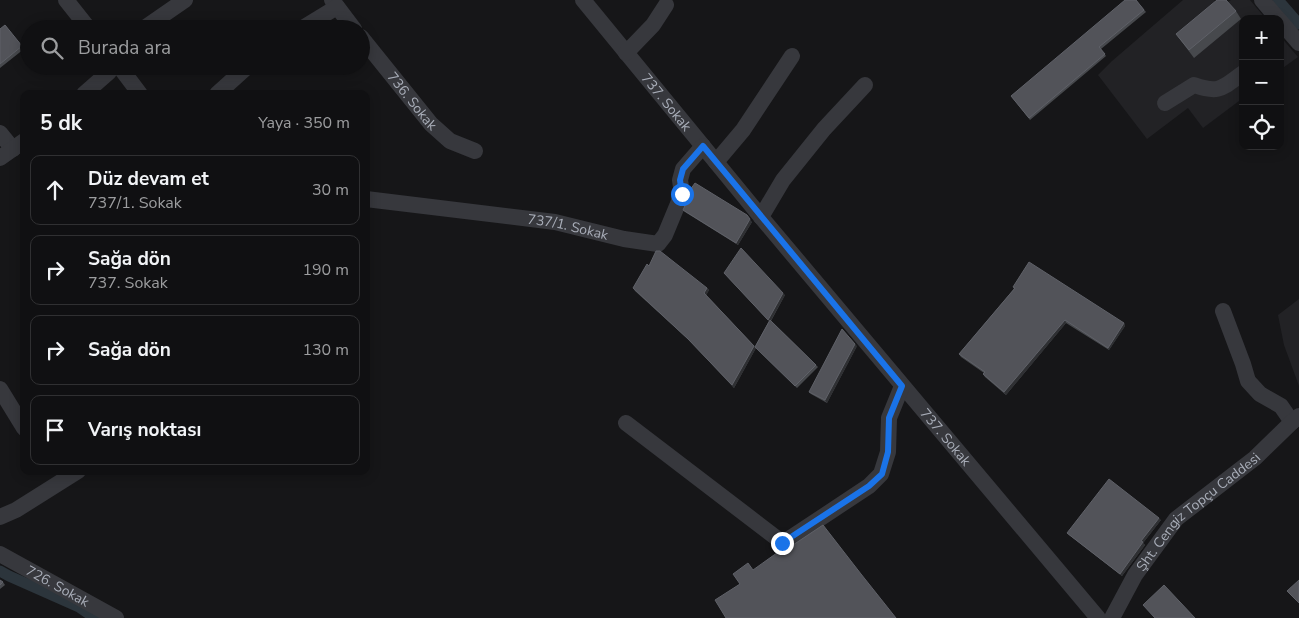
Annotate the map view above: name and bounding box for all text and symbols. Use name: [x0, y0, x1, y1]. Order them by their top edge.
map controls: [1239, 15, 1284, 150]
button: +: [1239, 15, 1284, 60]
search box: [20, 20, 370, 75]
icon: search: [38, 34, 66, 62]
text: Burada ara: [78, 35, 171, 61]
button: −: [1239, 60, 1284, 105]
street label: 736. Sokak: [383, 68, 442, 136]
street label: 737. Sokak: [637, 69, 696, 136]
button: locate: [1239, 105, 1284, 150]
text: 5 dk: [40, 109, 82, 137]
text: Yaya · 350 m: [258, 112, 350, 134]
text: Düz devam et: [88, 166, 209, 192]
icon: ahead: [41, 176, 69, 204]
text: 30 m: [312, 179, 349, 201]
route start: [671, 183, 694, 206]
text: 737/1. Sokak: [88, 192, 182, 214]
street label: 737/1. Sokak: [527, 210, 611, 245]
text: Sağa dön: [88, 246, 171, 272]
icon: right: [41, 256, 69, 284]
text: 190 m: [302, 259, 349, 281]
text: 737. Sokak: [88, 272, 168, 294]
icon: right: [41, 336, 69, 364]
text: Sağa dön: [88, 337, 171, 363]
text: 130 m: [302, 339, 349, 361]
street label: 737. Sokak: [916, 404, 976, 471]
icon: arrive: [41, 416, 69, 444]
text: Varış noktası: [88, 417, 201, 443]
street label: Şht. Cengiz Topçu Caddesi: [1132, 449, 1265, 575]
route end: [771, 532, 794, 555]
street label: 726. Sokak: [22, 561, 94, 612]

